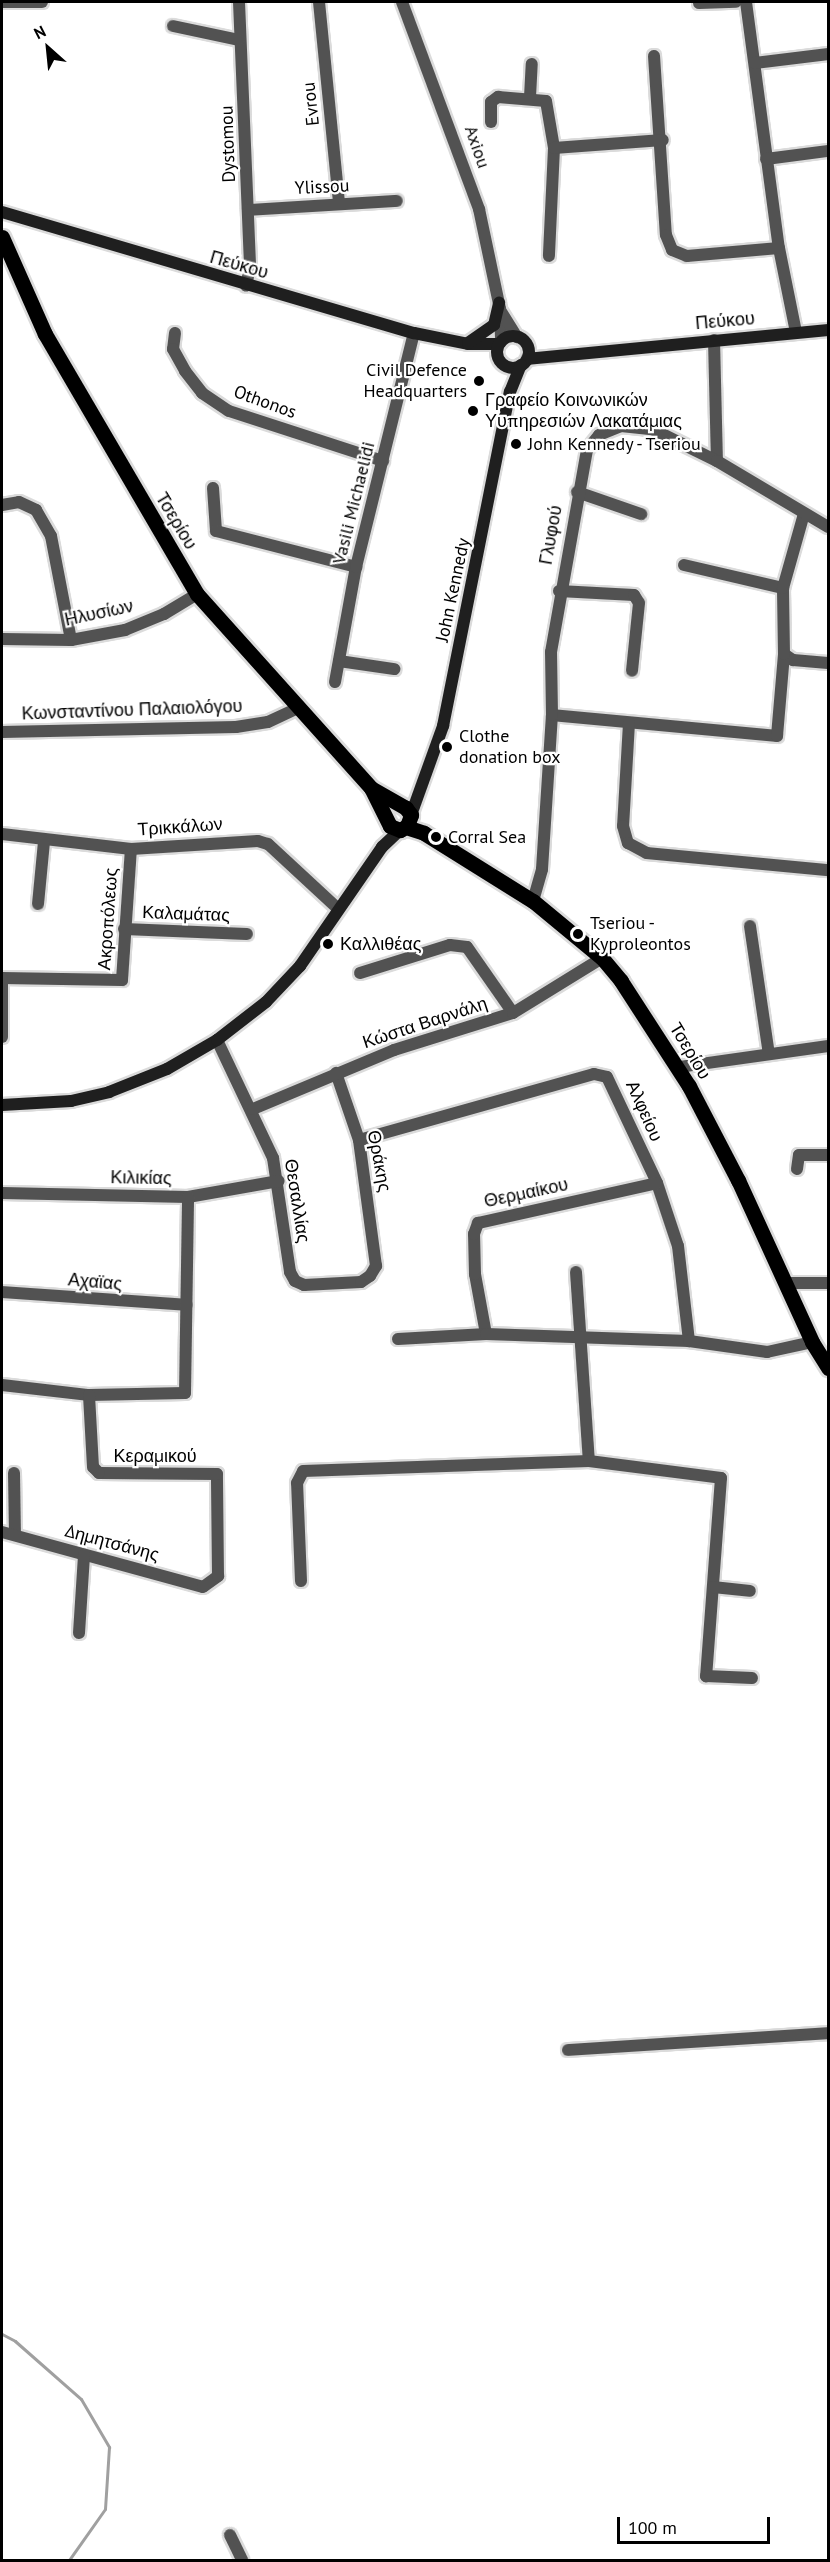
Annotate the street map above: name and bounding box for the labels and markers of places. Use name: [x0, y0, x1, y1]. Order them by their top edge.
place label: Civil Defence Headquarters: [363, 360, 467, 403]
marker: Civil Defence Headquarters: [472, 374, 486, 388]
place label: Γραφείο Κοινωνικών Υυπηρεσιών Λακατάμιας: [485, 390, 682, 432]
marker: Γραφείο Κοινωνικών Υυπηρεσιών Λακατάμιας: [466, 404, 480, 418]
place label: John Kennedy - Tseriou: [528, 433, 705, 455]
marker: John Kennedy - Tseriou: [509, 437, 523, 451]
place label: Clothe donation box: [459, 726, 561, 768]
marker: Clothe donation box: [440, 740, 454, 754]
place label: Corral Sea: [448, 826, 526, 848]
marker: Corral Sea: [429, 830, 443, 844]
place label: Tseriou - Kyproleontos: [590, 913, 691, 956]
marker: Tseriou - Kyproleontos: [571, 927, 585, 941]
place label: Καλλιθέας: [340, 933, 421, 955]
marker: Καλλιθέας: [321, 937, 335, 951]

